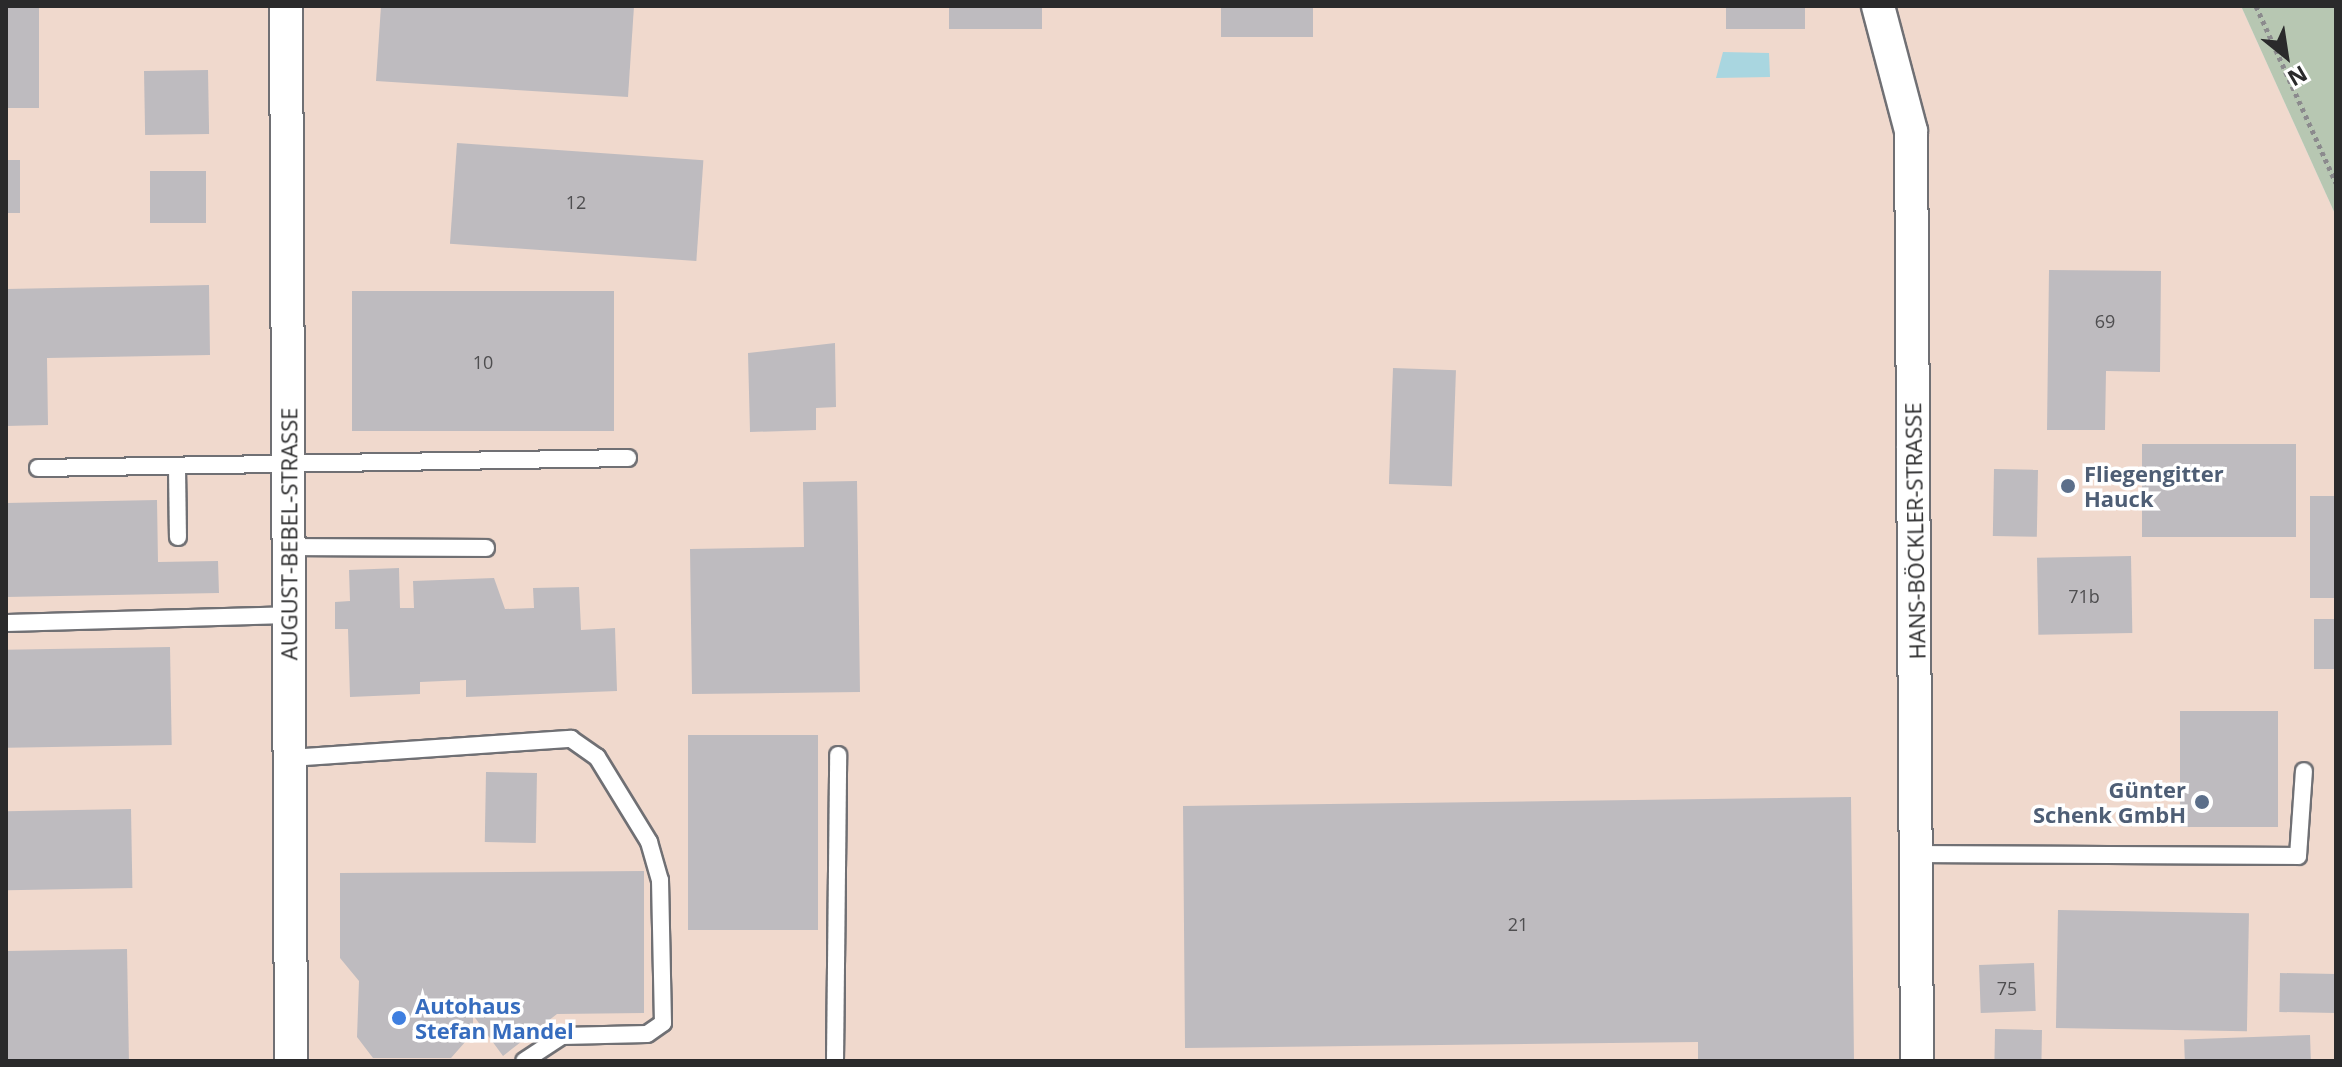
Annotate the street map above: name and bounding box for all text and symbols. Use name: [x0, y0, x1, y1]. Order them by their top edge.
north arrow: [2246, 16, 2326, 96]
text: N: [2283, 59, 2313, 94]
house number: 12: [566, 191, 586, 213]
house number: 69: [2095, 310, 2115, 332]
house number: 10: [473, 351, 493, 373]
street label: HANS-BÖCKLER-STRASSE: [1900, 402, 1930, 660]
street label: AUGUST-BEBEL-STRASSE: [276, 408, 302, 660]
place label: Fliegengitter Hauck: [2084, 460, 2224, 512]
marker: Fliegengitter Hauck: [2059, 477, 2077, 495]
house number: 71b: [2068, 585, 2100, 607]
place label: Günter Schenk GmbH: [2033, 776, 2186, 828]
marker: Günter Schenk GmbH: [2193, 793, 2211, 811]
house number: 21: [1508, 913, 1528, 935]
house number: 75: [1997, 977, 2017, 999]
place label: Autohaus Stefan Mandel: [415, 992, 574, 1044]
marker: Autohaus Stefan Mandel: [390, 1009, 408, 1027]

